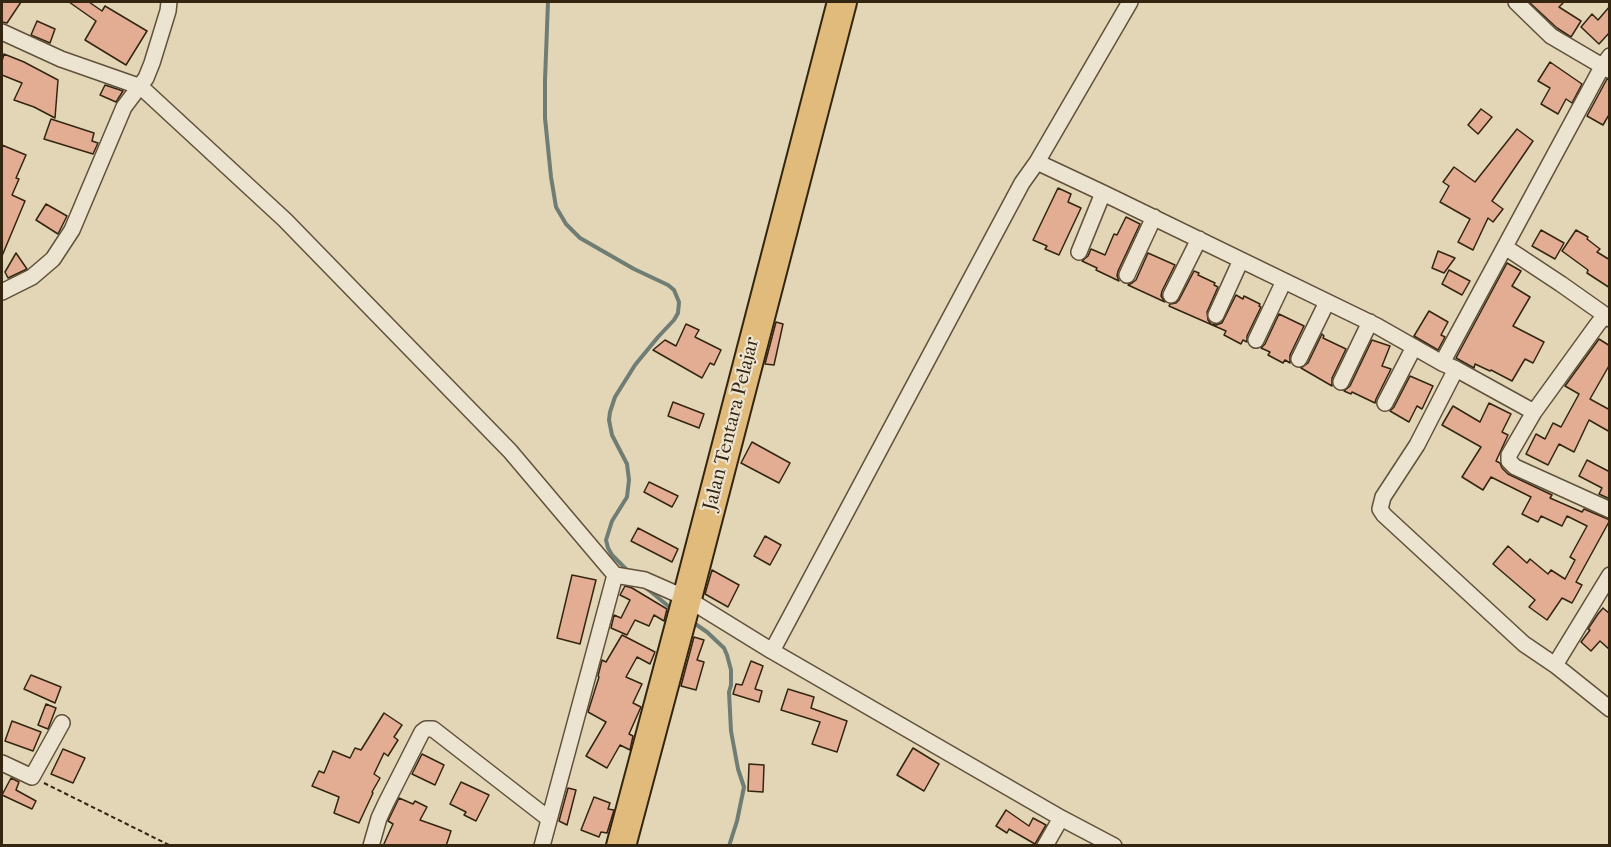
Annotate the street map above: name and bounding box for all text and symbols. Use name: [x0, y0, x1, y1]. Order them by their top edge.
street label: Jalan Tentara Pelajar: [699, 335, 765, 513]

